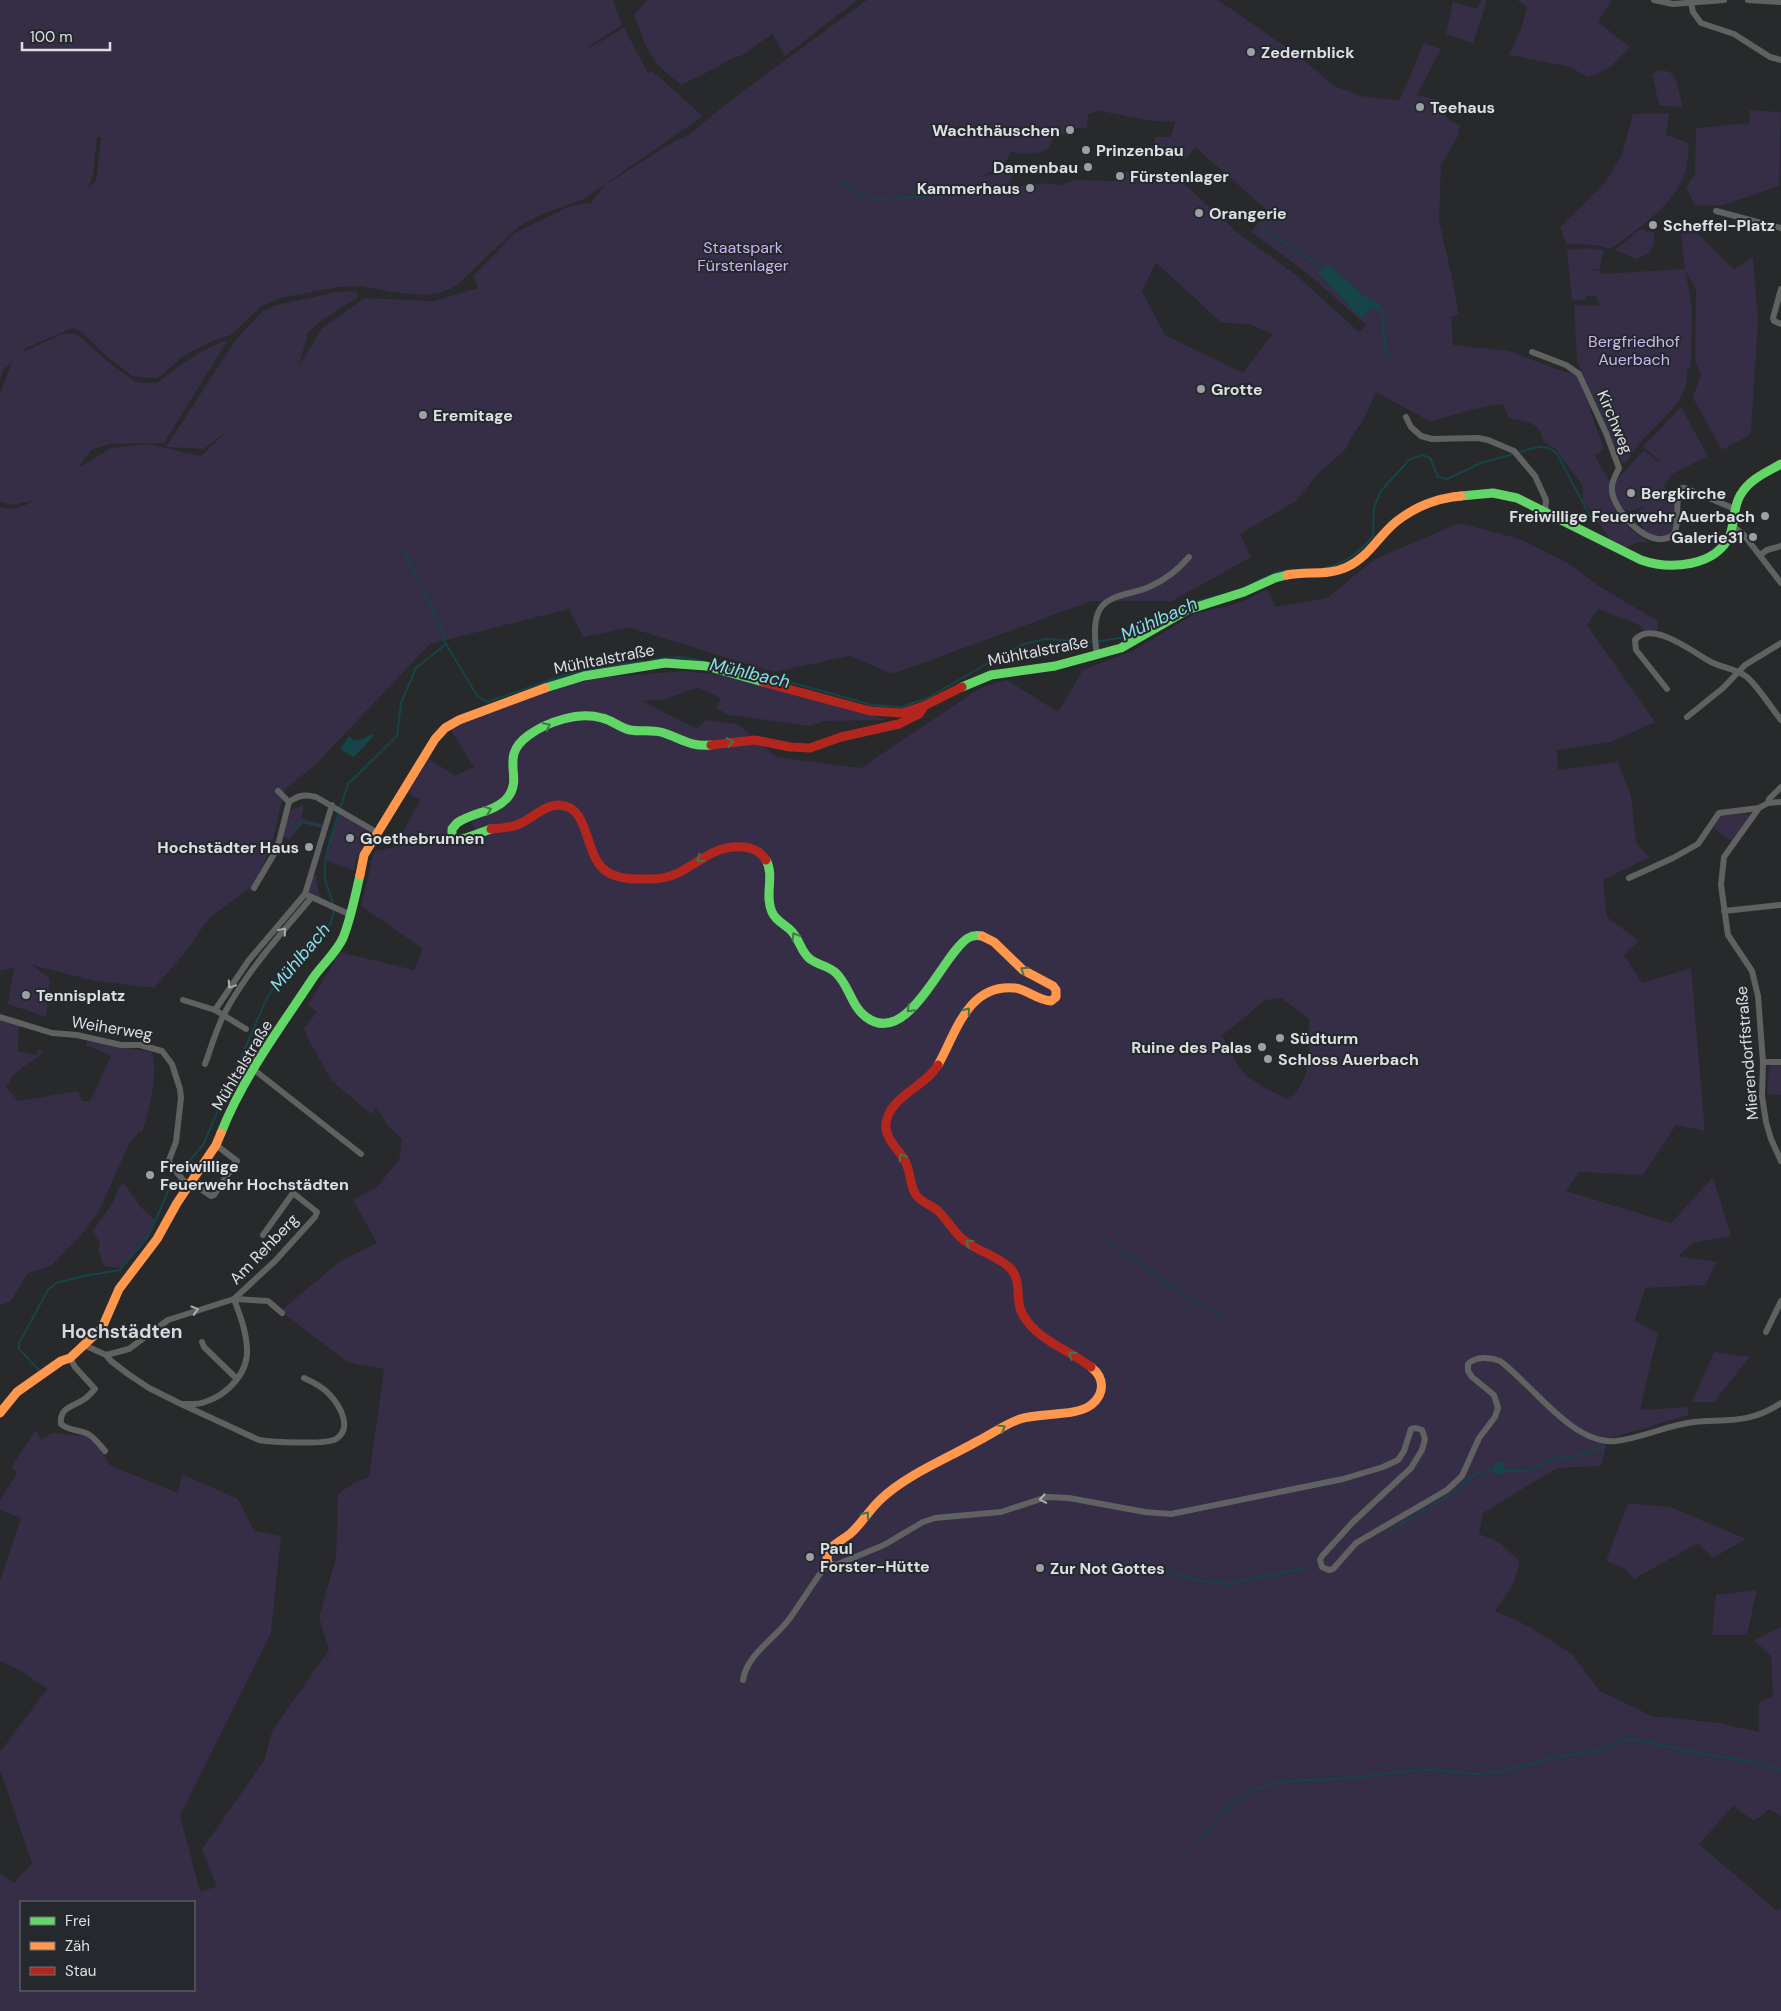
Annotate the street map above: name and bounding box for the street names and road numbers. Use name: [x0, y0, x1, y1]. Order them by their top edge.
street label: Kirchweg: [1592, 387, 1638, 457]
street label: Mühltalstraße: [986, 631, 1090, 671]
street label: Mühltalstraße: [552, 639, 656, 679]
street label: Mierendorffstraße: [1731, 985, 1763, 1121]
street label: Weiherweg: [70, 1011, 154, 1045]
street label: Mühltalstraße: [207, 1016, 277, 1114]
street label: Am Rehberg: [225, 1209, 303, 1289]

